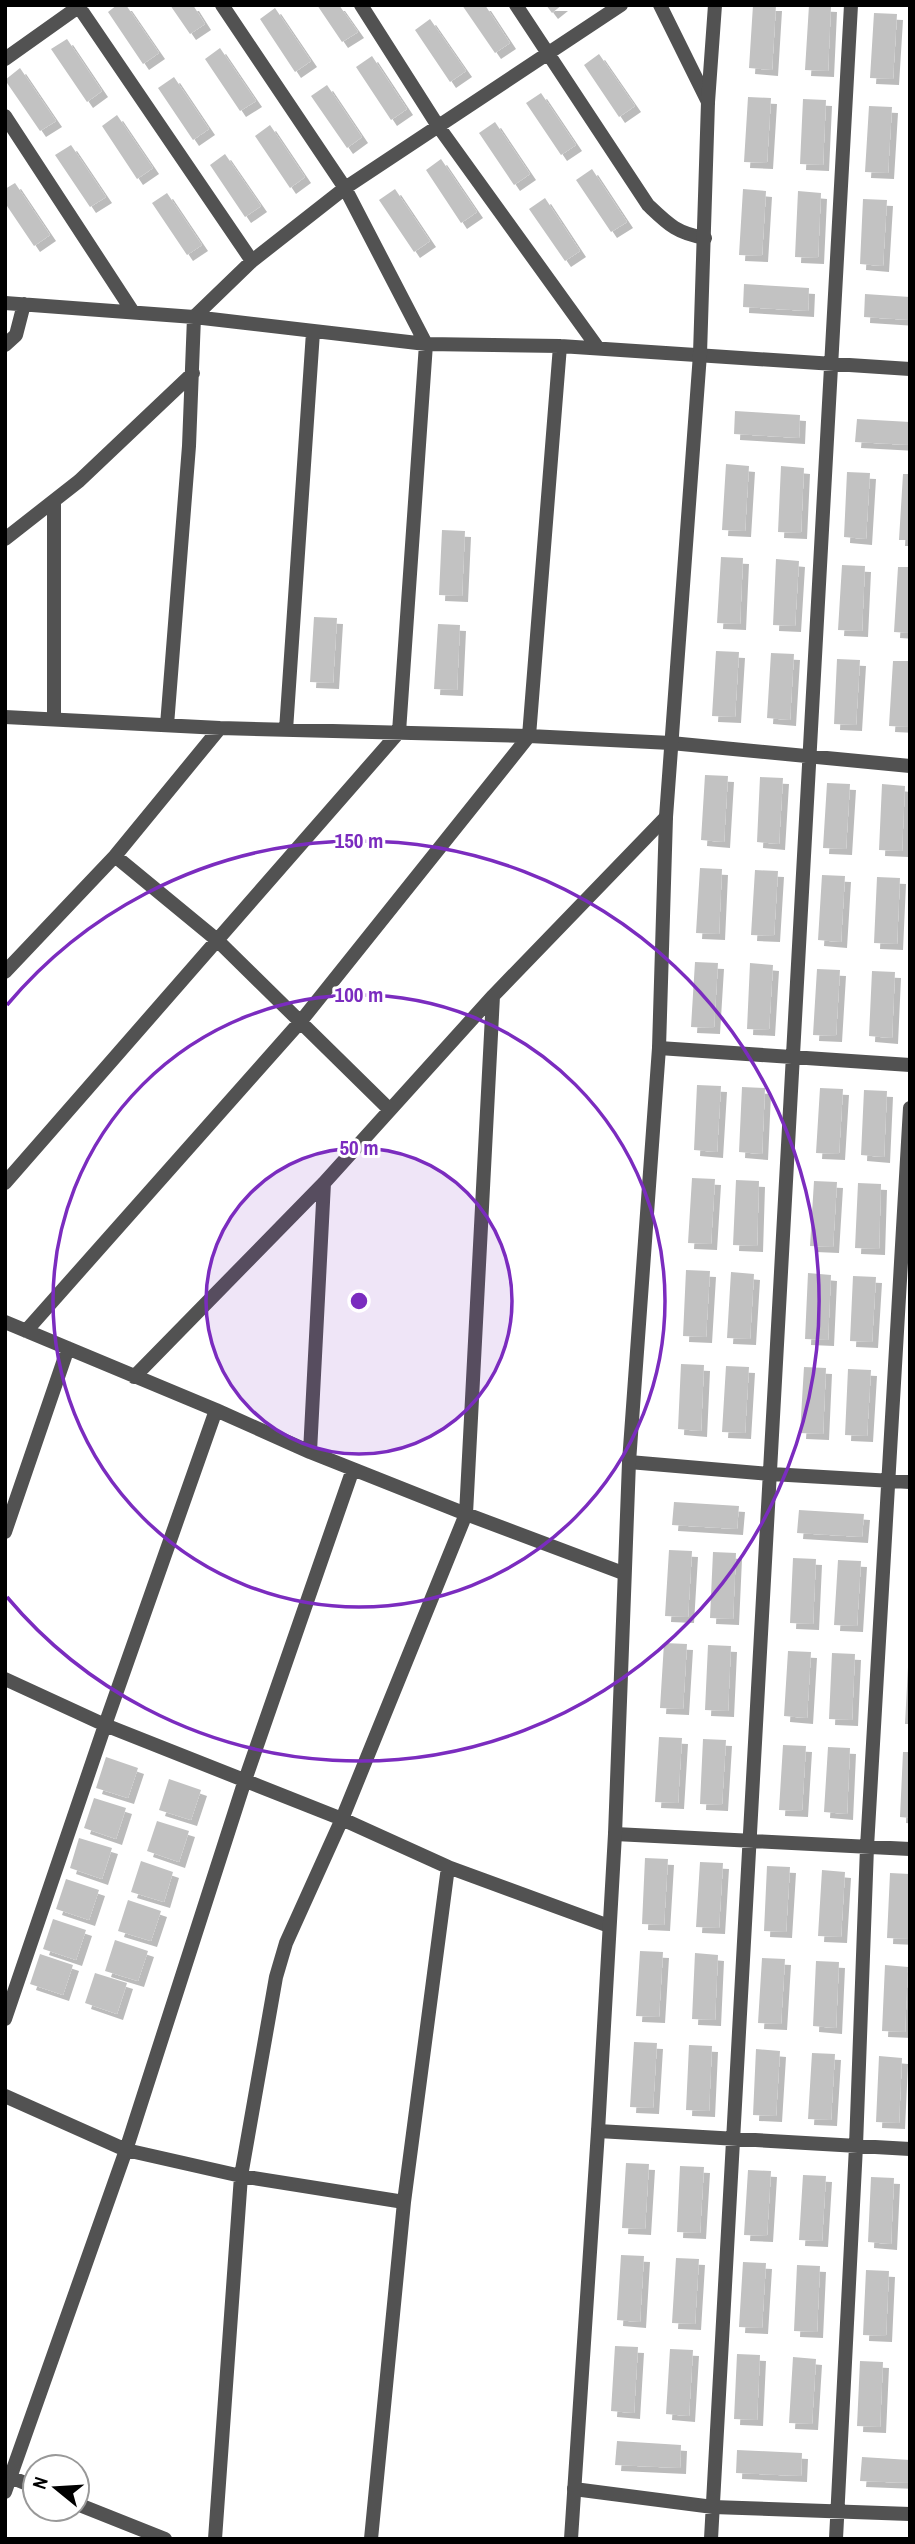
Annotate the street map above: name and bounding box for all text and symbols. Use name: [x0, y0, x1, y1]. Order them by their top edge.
text: 150 m: [335, 826, 383, 855]
text: 100 m: [335, 980, 383, 1009]
text: 50 m: [339, 1133, 379, 1162]
centre of rings: [347, 1289, 371, 1313]
north arrow: [21, 2453, 91, 2523]
text: N: [26, 2473, 54, 2492]

